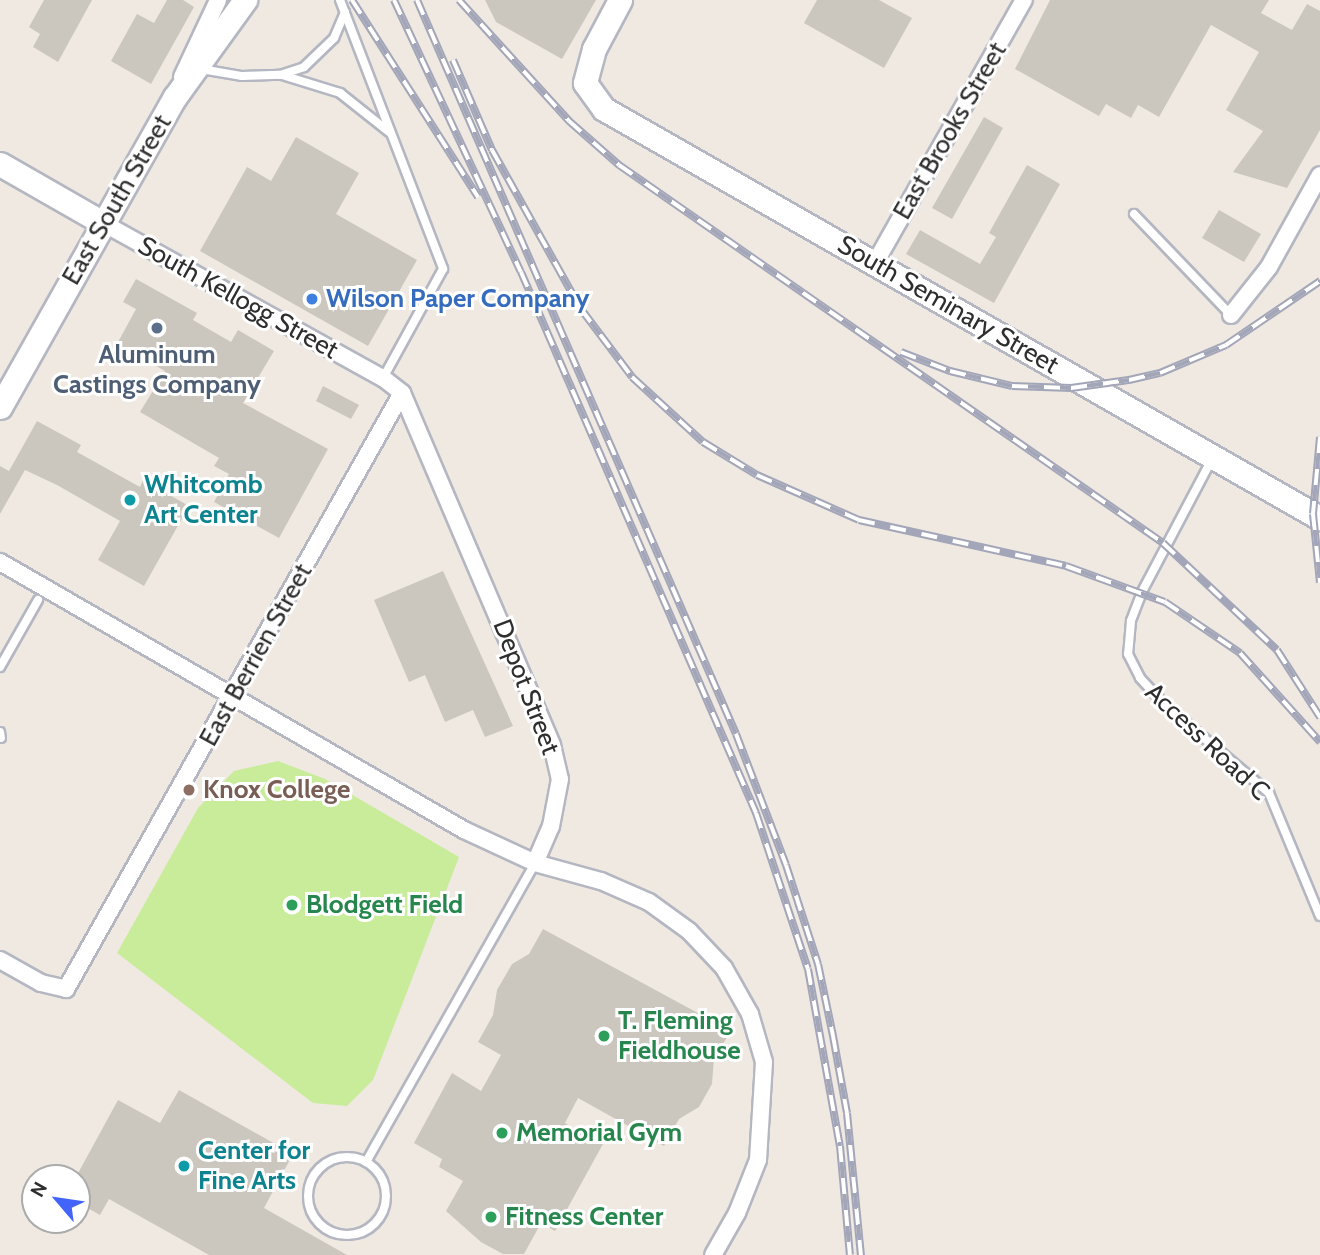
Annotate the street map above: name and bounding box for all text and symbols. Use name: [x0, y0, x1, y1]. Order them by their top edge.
street label: East Brooks Street: [887, 37, 1013, 225]
street label: East South Street: [56, 110, 178, 290]
street label: South Seminary Street: [832, 229, 1064, 381]
street label: South Kellogg Street: [132, 230, 344, 366]
place label: Wilson Paper Company: [326, 283, 590, 315]
marker: Wilson Paper Company: [304, 291, 320, 307]
marker: Aluminum Castings Company: [149, 320, 165, 336]
place label: Aluminum Castings Company: [53, 339, 261, 400]
place label: Whitcomb Art Center: [144, 469, 263, 530]
marker: Whitcomb Art Center: [122, 492, 138, 508]
street label: East Berrien Street: [193, 558, 319, 752]
street label: Depot Street: [486, 615, 566, 759]
street label: Access Road C: [1139, 677, 1275, 807]
place label: Knox College: [203, 774, 350, 806]
marker: Knox College: [181, 782, 197, 798]
place label: Blodgett Field: [306, 889, 463, 921]
marker: Blodgett Field: [284, 897, 300, 913]
place label: T. Fleming Fieldhouse: [618, 1005, 741, 1066]
marker: T. Fleming Fieldhouse: [596, 1028, 612, 1044]
place label: Memorial Gym: [516, 1117, 682, 1149]
marker: Memorial Gym: [494, 1125, 510, 1141]
place label: Center for Fine Arts: [198, 1135, 310, 1196]
marker: Center for Fine Arts: [176, 1158, 192, 1174]
north arrow: [21, 1164, 91, 1234]
text: N: [26, 1178, 52, 1201]
place label: Fitness Center: [505, 1201, 663, 1233]
marker: Fitness Center: [483, 1209, 499, 1225]

